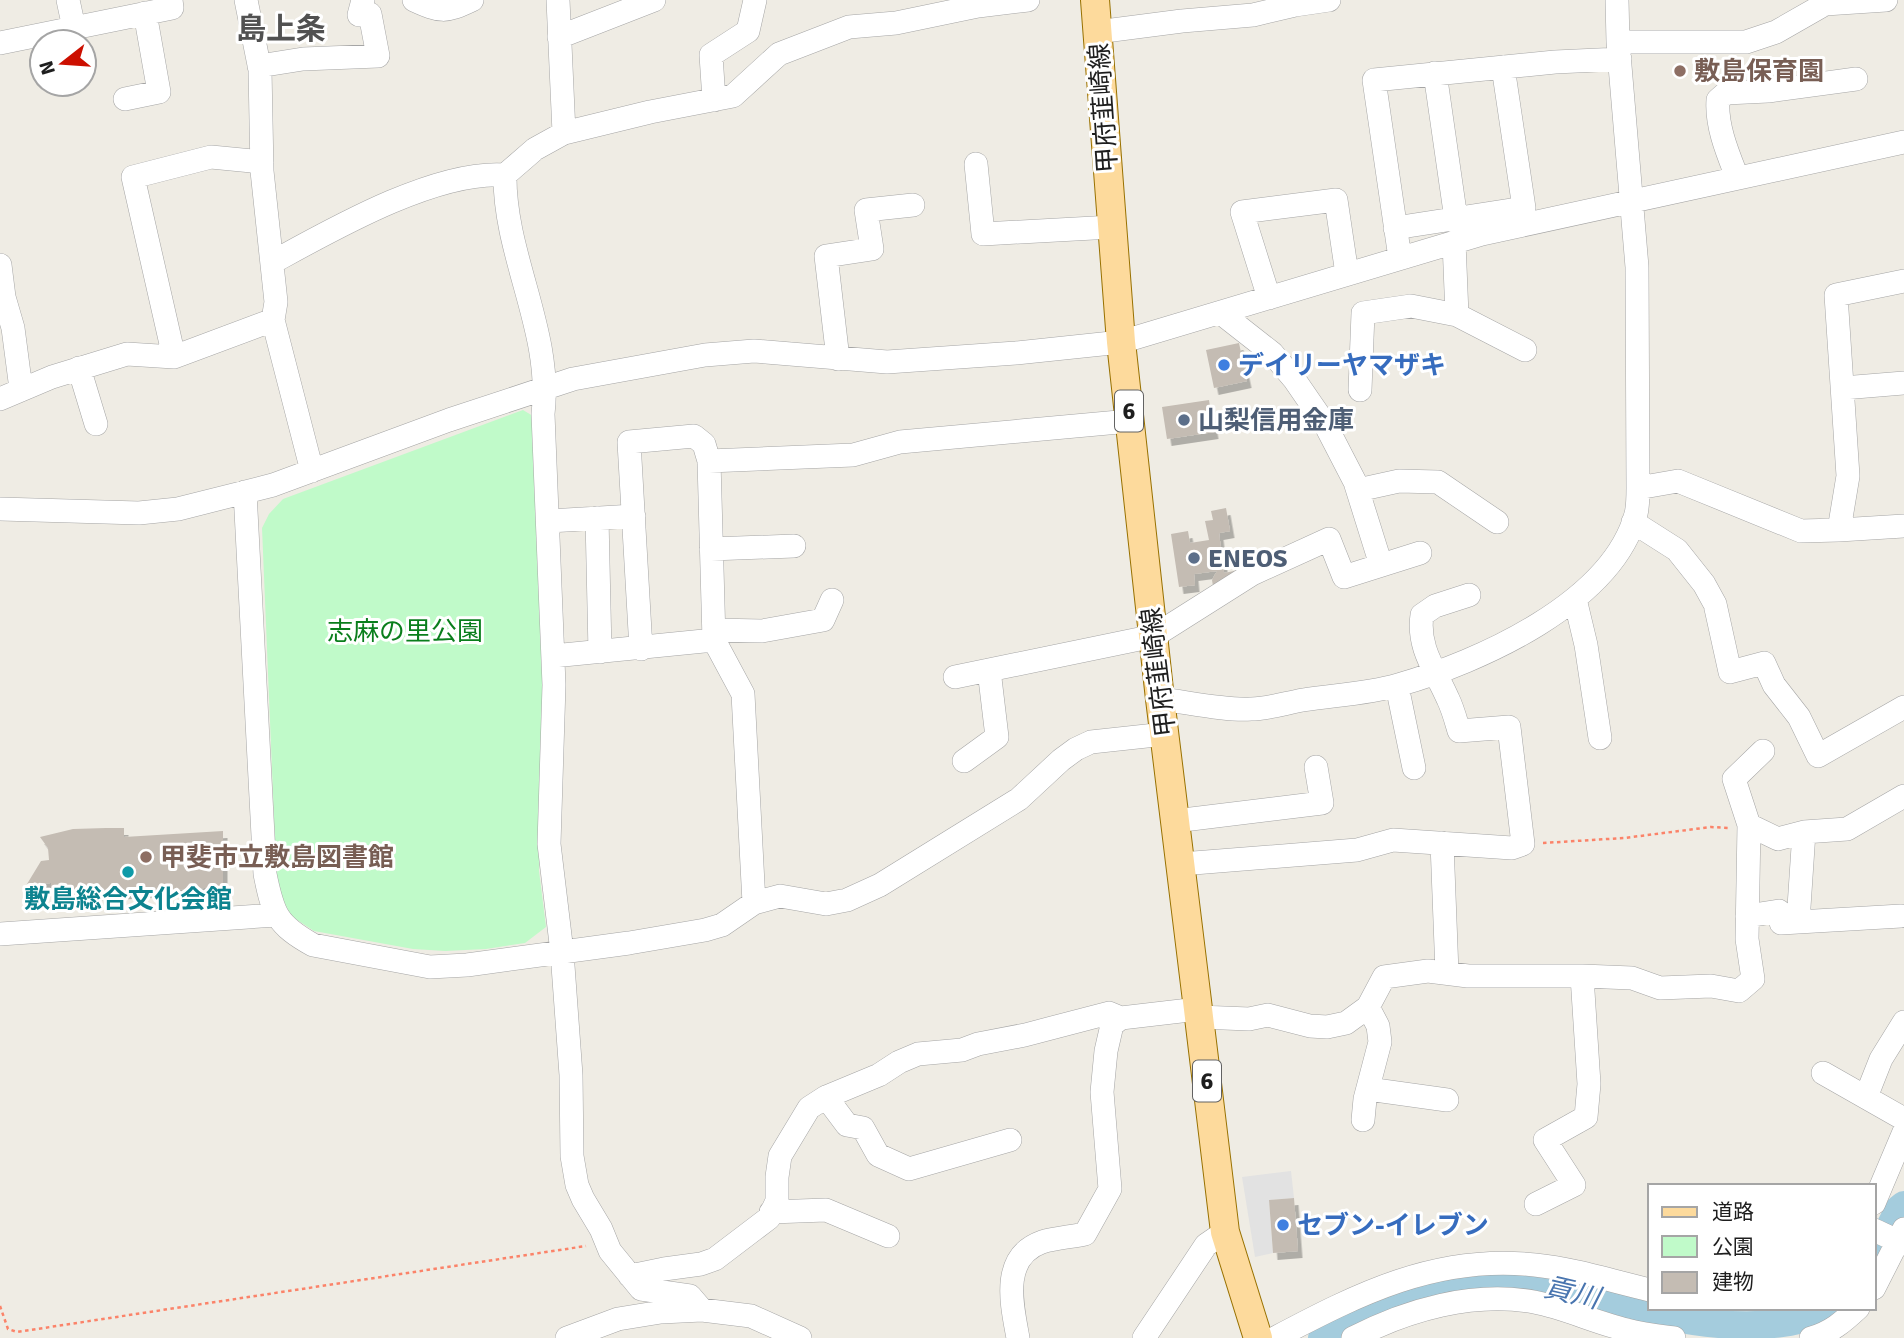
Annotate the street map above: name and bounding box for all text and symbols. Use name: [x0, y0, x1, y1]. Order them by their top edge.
district label: 島上条: [236, 11, 326, 48]
north arrow: [28, 28, 98, 98]
street label: 甲府韮崎線: [1084, 42, 1124, 174]
place label: 敷島保育園: [1694, 56, 1824, 88]
text: N: [34, 58, 61, 78]
marker: 敷島保育園: [1672, 63, 1688, 79]
place label: デイリーヤマザキ: [1238, 350, 1446, 382]
marker: デイリーヤマザキ: [1216, 357, 1232, 373]
road number: 6: [1115, 390, 1143, 432]
place label: 山梨信用金庫: [1198, 405, 1354, 437]
marker: 山梨信用金庫: [1176, 412, 1192, 428]
place label: ENEOS: [1208, 543, 1287, 575]
marker: ENEOS: [1186, 550, 1202, 566]
street label: 甲府韮崎線: [1135, 605, 1183, 738]
park label: 志麻の里公園: [327, 616, 483, 648]
place label: 甲斐市立敷島図書館: [160, 842, 394, 874]
marker: 甲斐市立敷島図書館: [138, 849, 154, 865]
marker: 敷島総合文化会館: [120, 864, 136, 880]
place label: 敷島総合文化会館: [24, 884, 232, 916]
road number: 6: [1193, 1060, 1221, 1101]
legend: [1648, 1184, 1876, 1310]
text: 道路: [1712, 1199, 1754, 1225]
place label: セブン-イレブン: [1297, 1210, 1489, 1242]
marker: セブン-イレブン: [1275, 1217, 1291, 1233]
text: 公園: [1712, 1234, 1754, 1260]
text: 建物: [1712, 1269, 1754, 1295]
water label: 貢川: [1541, 1270, 1606, 1317]

